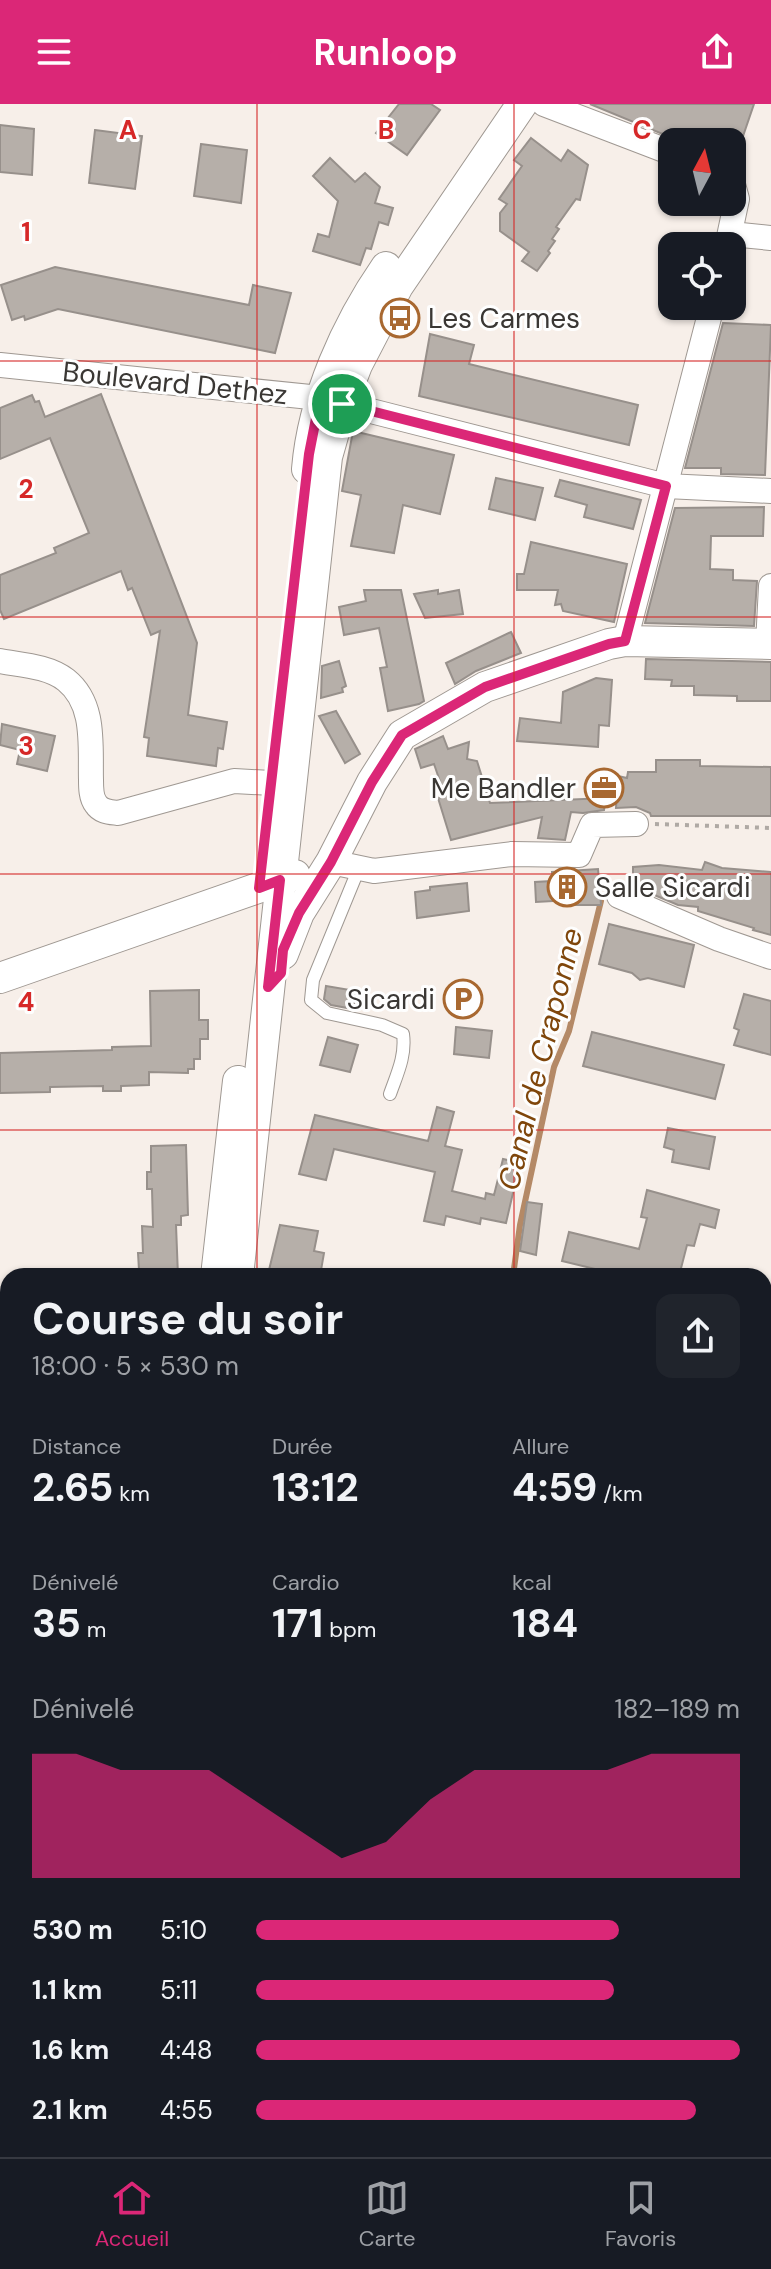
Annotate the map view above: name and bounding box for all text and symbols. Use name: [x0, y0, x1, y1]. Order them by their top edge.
text: Runloop: [313, 29, 458, 76]
icon: menu: [32, 30, 76, 74]
icon: share: [695, 30, 739, 74]
text: A: [119, 113, 137, 147]
text: B: [378, 113, 394, 147]
text: C: [632, 113, 652, 147]
north arrow: [658, 128, 746, 216]
map controls: [658, 128, 746, 320]
text: 1: [21, 215, 31, 249]
button: locate: [658, 232, 746, 320]
bus stop icon: Les Carmes: [379, 297, 421, 339]
place label: Les Carmes: [428, 300, 580, 337]
street label: Boulevard Dethez: [61, 353, 289, 413]
pin: [308, 370, 376, 438]
icon: arrive: [320, 382, 364, 426]
text: 2: [18, 472, 34, 506]
text: 3: [18, 729, 34, 763]
office icon: Me Bandler: [583, 767, 625, 809]
place label: Me Bandler: [431, 770, 576, 807]
building icon: Salle Sicardi: [546, 866, 588, 908]
place label: Salle Sicardi: [595, 869, 751, 906]
water label: Canal de Craponne: [489, 924, 591, 1194]
parking icon: Sicardi: [442, 978, 484, 1020]
place label: Sicardi: [347, 981, 435, 1018]
text: 4: [18, 985, 34, 1019]
text: Course du soir: [32, 1290, 343, 1348]
button: share: [656, 1294, 740, 1378]
text: 18:00 · 5 × 530 m: [32, 1349, 239, 1383]
text: Distance: [32, 1432, 121, 1461]
text: Durée: [272, 1432, 332, 1461]
text: Allure: [512, 1432, 569, 1461]
text: 2.65: [32, 1461, 113, 1513]
text: 13:12: [272, 1461, 358, 1513]
text: 4:59: [512, 1461, 598, 1513]
text: km: [113, 1479, 150, 1508]
text: /km: [598, 1479, 643, 1508]
text: Dénivelé: [32, 1568, 118, 1597]
text: Cardio: [272, 1568, 340, 1597]
text: kcal: [512, 1568, 552, 1597]
text: 35: [32, 1597, 81, 1649]
text: 171: [272, 1597, 323, 1649]
text: 184: [512, 1597, 578, 1649]
text: m: [81, 1615, 106, 1644]
text: bpm: [323, 1615, 376, 1644]
text: Dénivelé: [32, 1692, 134, 1726]
text: 182–189 m: [615, 1692, 740, 1726]
text: 530 m: [32, 1913, 113, 1947]
text: 5:10: [160, 1913, 207, 1947]
text: 1.1 km: [32, 1973, 102, 2007]
text: 5:11: [160, 1973, 197, 2007]
text: 1.6 km: [32, 2033, 109, 2067]
text: 4:48: [160, 2033, 213, 2067]
text: 2.1 km: [32, 2093, 108, 2127]
text: 4:55: [160, 2093, 213, 2127]
tab: Accueil: [95, 2176, 169, 2253]
tab: Carte: [359, 2176, 416, 2253]
tab: Favoris: [605, 2176, 676, 2253]

